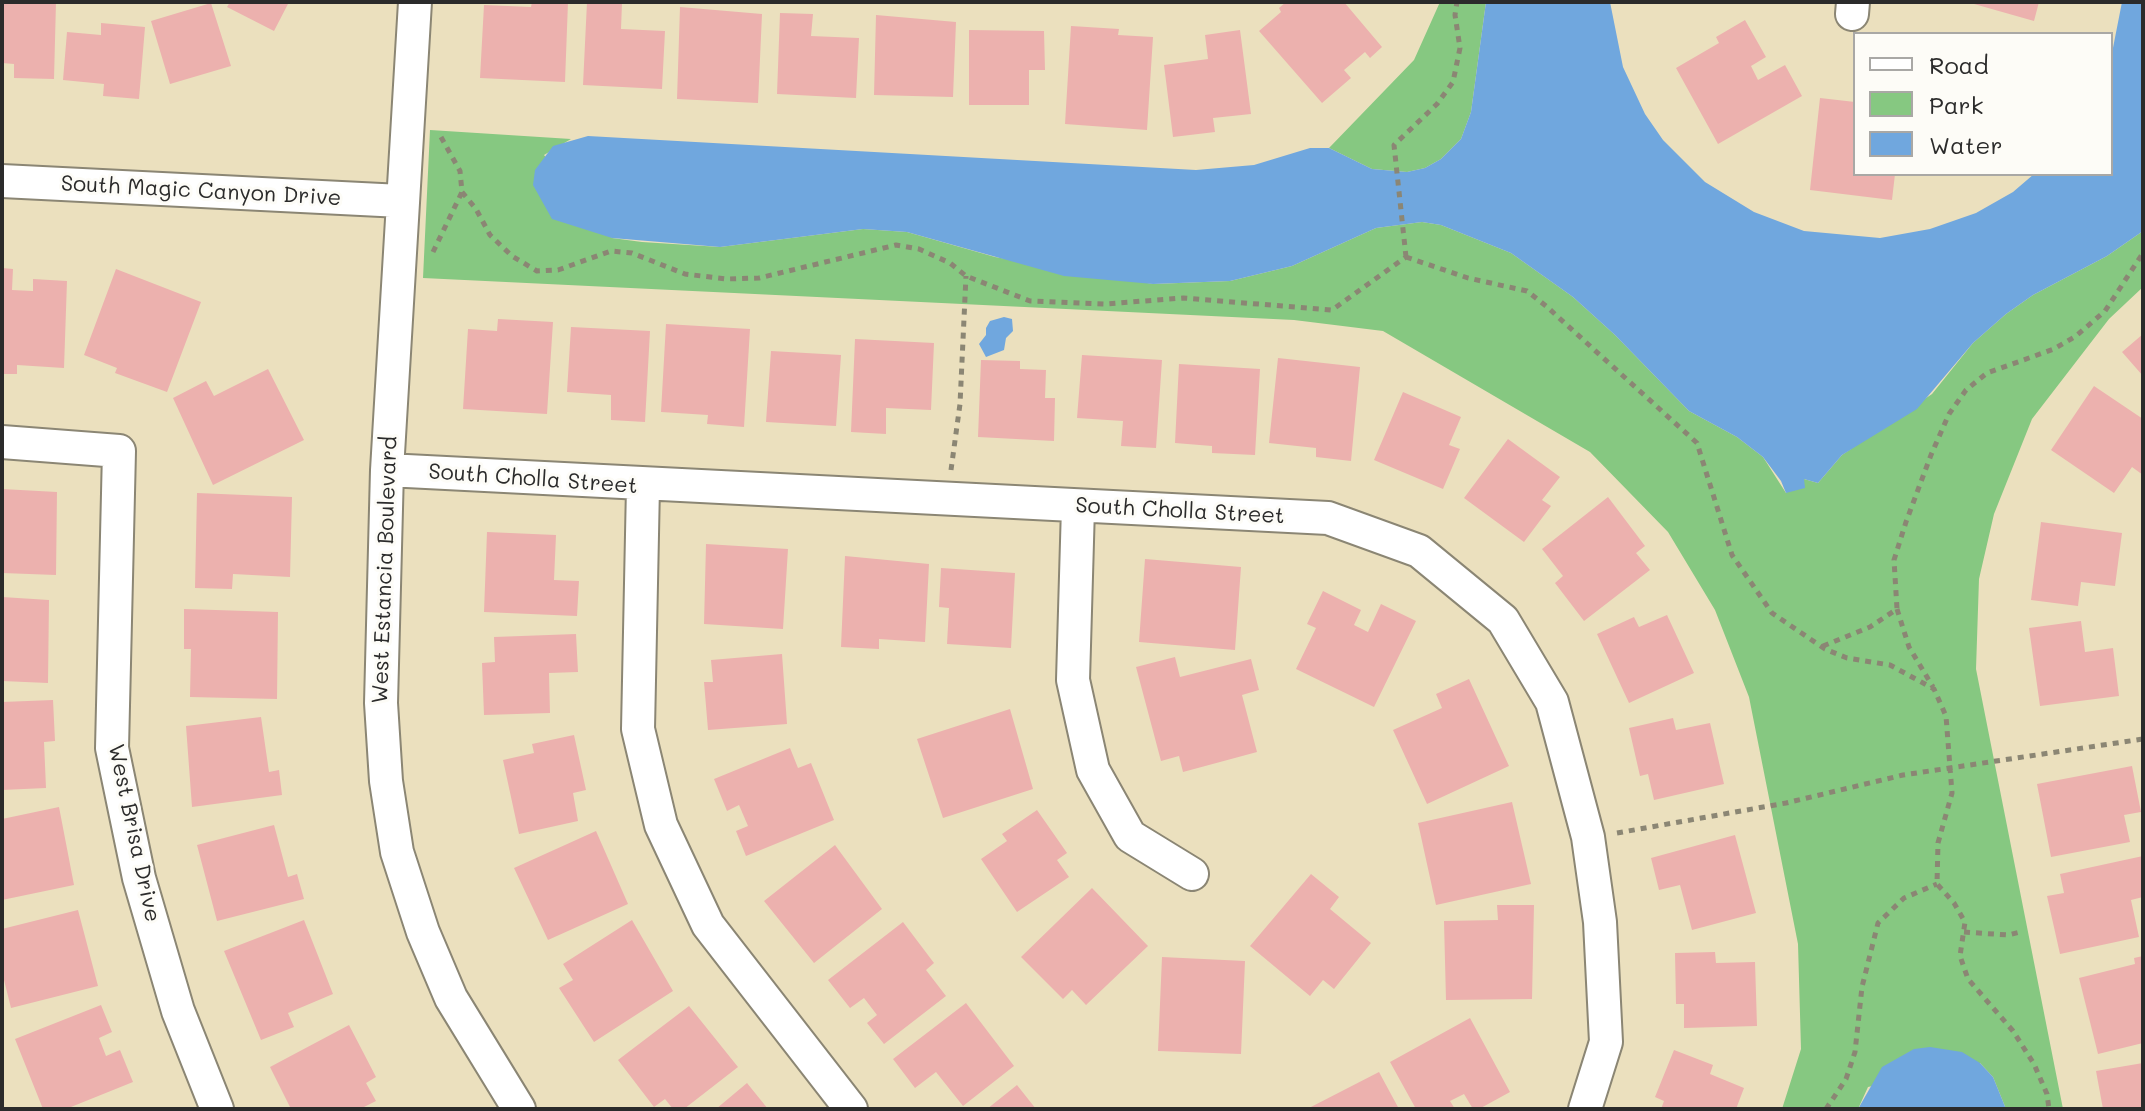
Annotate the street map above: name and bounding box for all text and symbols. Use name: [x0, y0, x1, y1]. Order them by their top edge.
legend: [1853, 32, 2113, 176]
text: Road: [1929, 49, 1989, 80]
text: Park: [1929, 89, 1983, 120]
text: Water: [1929, 129, 2003, 160]
street label: South Magic Canyon Drive: [60, 170, 342, 212]
street label: West Estancia Boulevard: [367, 436, 403, 704]
street label: South Cholla Street: [428, 459, 638, 499]
street label: South Cholla Street: [1075, 492, 1285, 530]
street label: West Brisa Drive: [102, 742, 166, 924]

